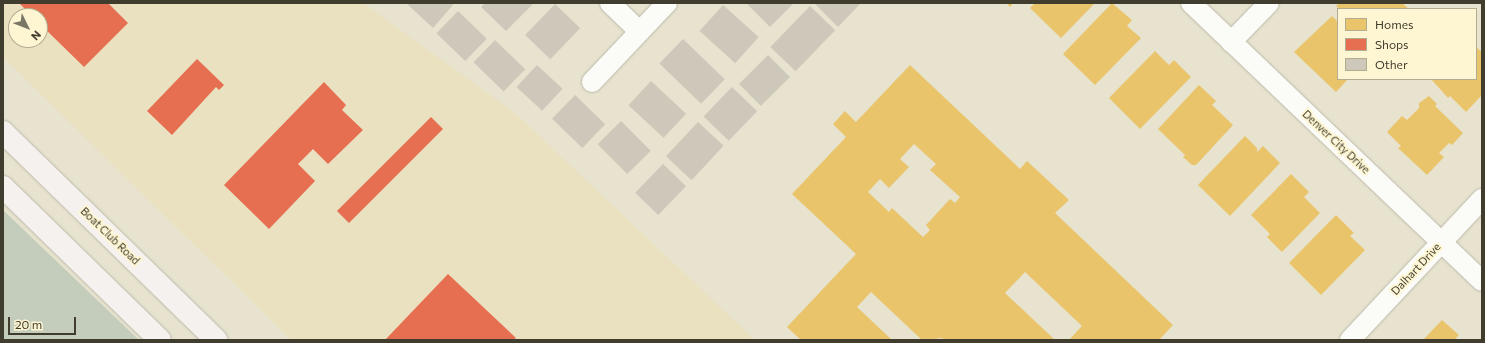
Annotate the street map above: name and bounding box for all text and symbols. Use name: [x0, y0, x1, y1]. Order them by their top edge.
north arrow: [8, 8, 48, 48]
legend: [1337, 8, 1477, 80]
text: Homes: [1375, 17, 1413, 31]
text: N: [29, 28, 44, 43]
text: Shops: [1375, 37, 1409, 51]
text: Other: [1375, 57, 1408, 71]
street label: Denver City Drive: [1300, 107, 1372, 177]
street label: Boat Club Road: [78, 205, 142, 267]
street label: Dalhart Drive: [1389, 240, 1443, 298]
scale bar: [10, 309, 78, 335]
text: 20 m: [15, 317, 42, 331]

